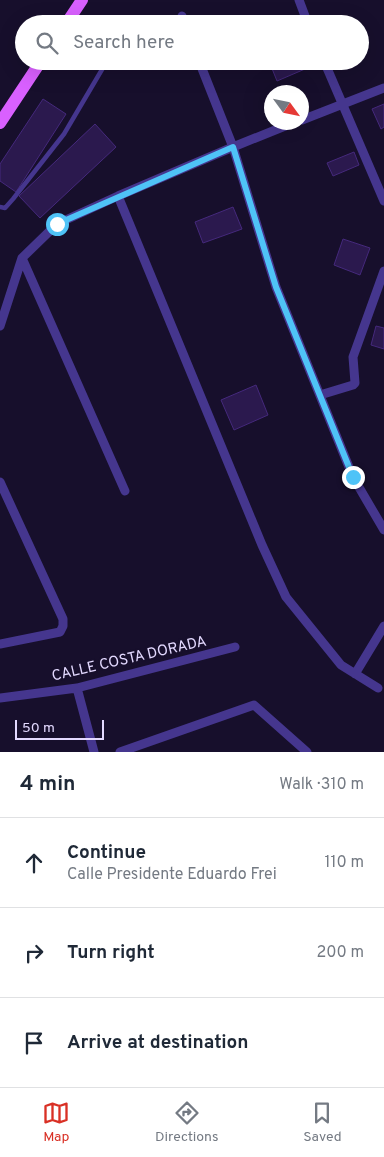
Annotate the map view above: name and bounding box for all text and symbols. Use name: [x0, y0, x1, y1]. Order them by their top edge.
search box: [15, 15, 369, 70]
icon: search: [33, 29, 61, 57]
text: Search here: [73, 31, 175, 55]
north arrow: [264, 85, 309, 130]
route start: [46, 213, 69, 236]
route end: [342, 466, 365, 489]
street label: CALLE COSTA DORADA: [50, 632, 209, 687]
scale bar: [15, 717, 104, 740]
text: 50 m: [22, 720, 55, 737]
text: 4 min: [20, 771, 76, 798]
text: Walk · 310 m: [279, 775, 364, 795]
text: Continue: [67, 841, 146, 865]
icon: ahead: [20, 849, 48, 877]
text: 110 m: [324, 853, 364, 873]
text: Calle Presidente Eduardo Frei: [67, 865, 277, 885]
icon: right: [20, 939, 48, 967]
text: Turn right: [67, 941, 155, 965]
text: 200 m: [316, 943, 364, 963]
icon: arrive: [20, 1029, 48, 1057]
text: Arrive at destination: [67, 1031, 248, 1055]
tab: Map: [42, 1099, 70, 1146]
tab: Directions: [155, 1099, 219, 1146]
tab: Saved: [303, 1099, 342, 1146]

